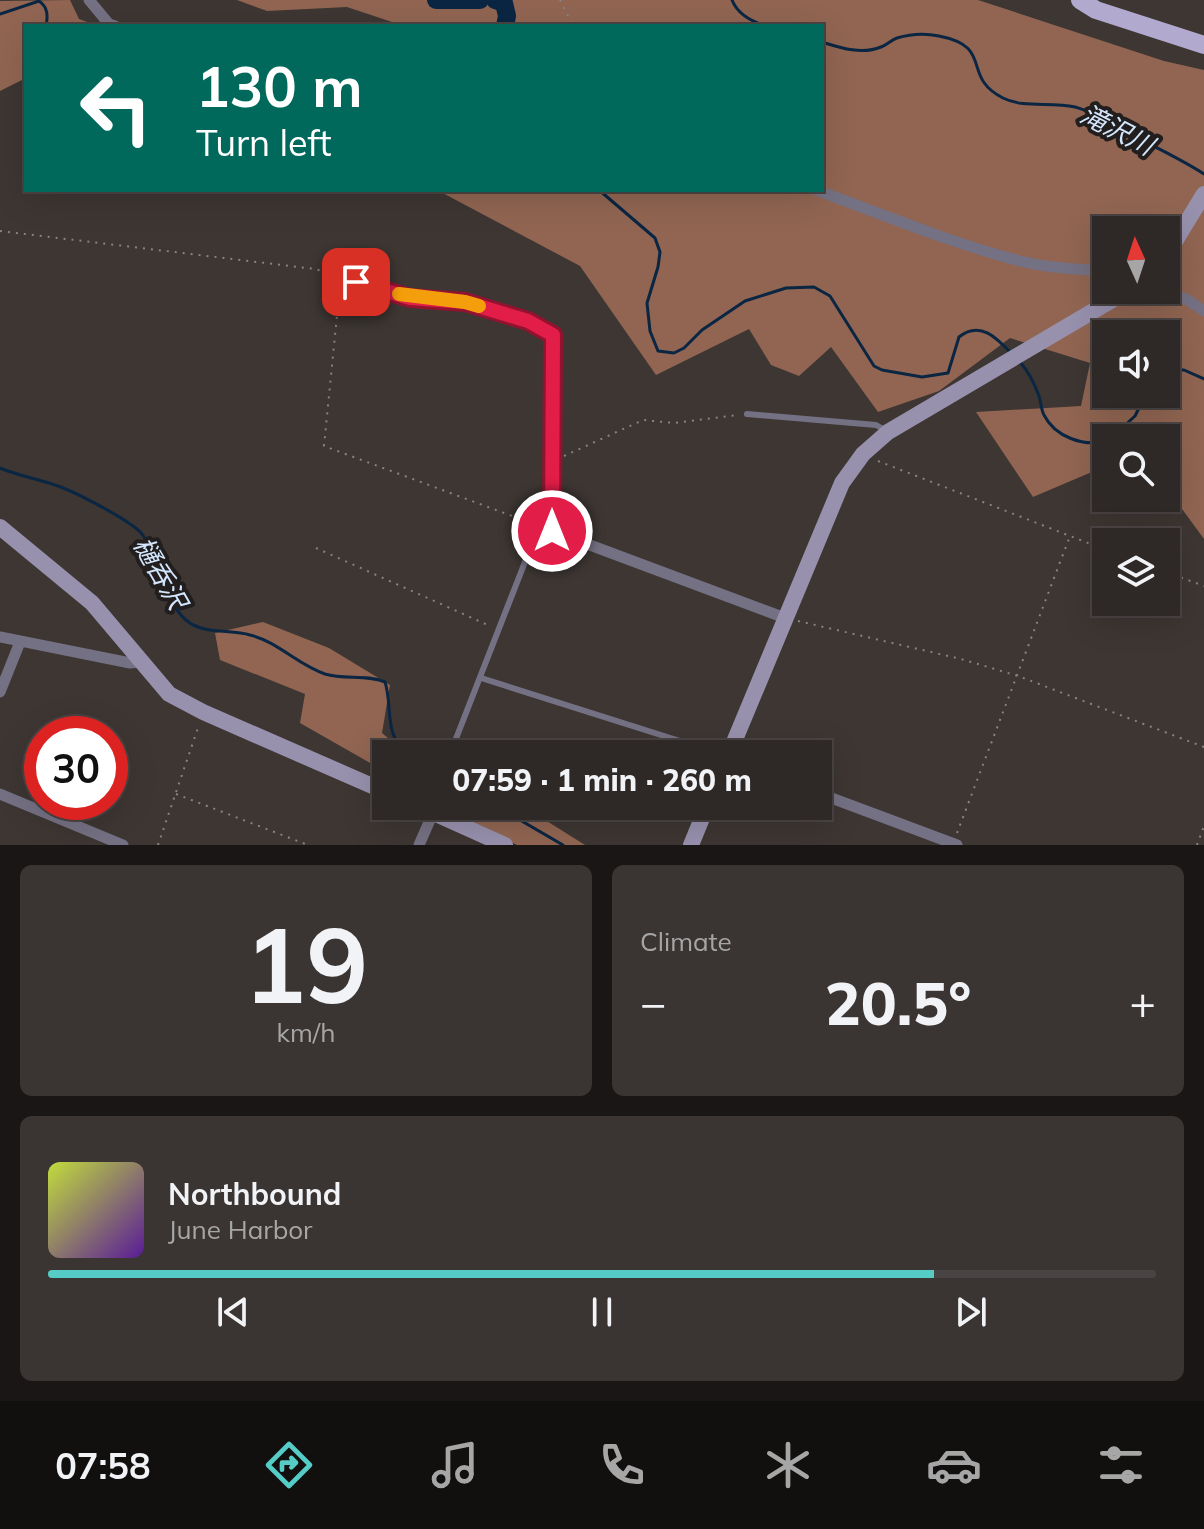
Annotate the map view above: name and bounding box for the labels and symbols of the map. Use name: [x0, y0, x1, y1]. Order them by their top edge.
water label: 滝沢川: [1075, 97, 1162, 163]
north arrow: [1092, 216, 1180, 304]
pin: [322, 248, 390, 316]
position arrow: [510, 489, 594, 573]
water label: 樋呑沢: [127, 531, 196, 617]
speed limit sign: 30: [24, 716, 128, 820]

